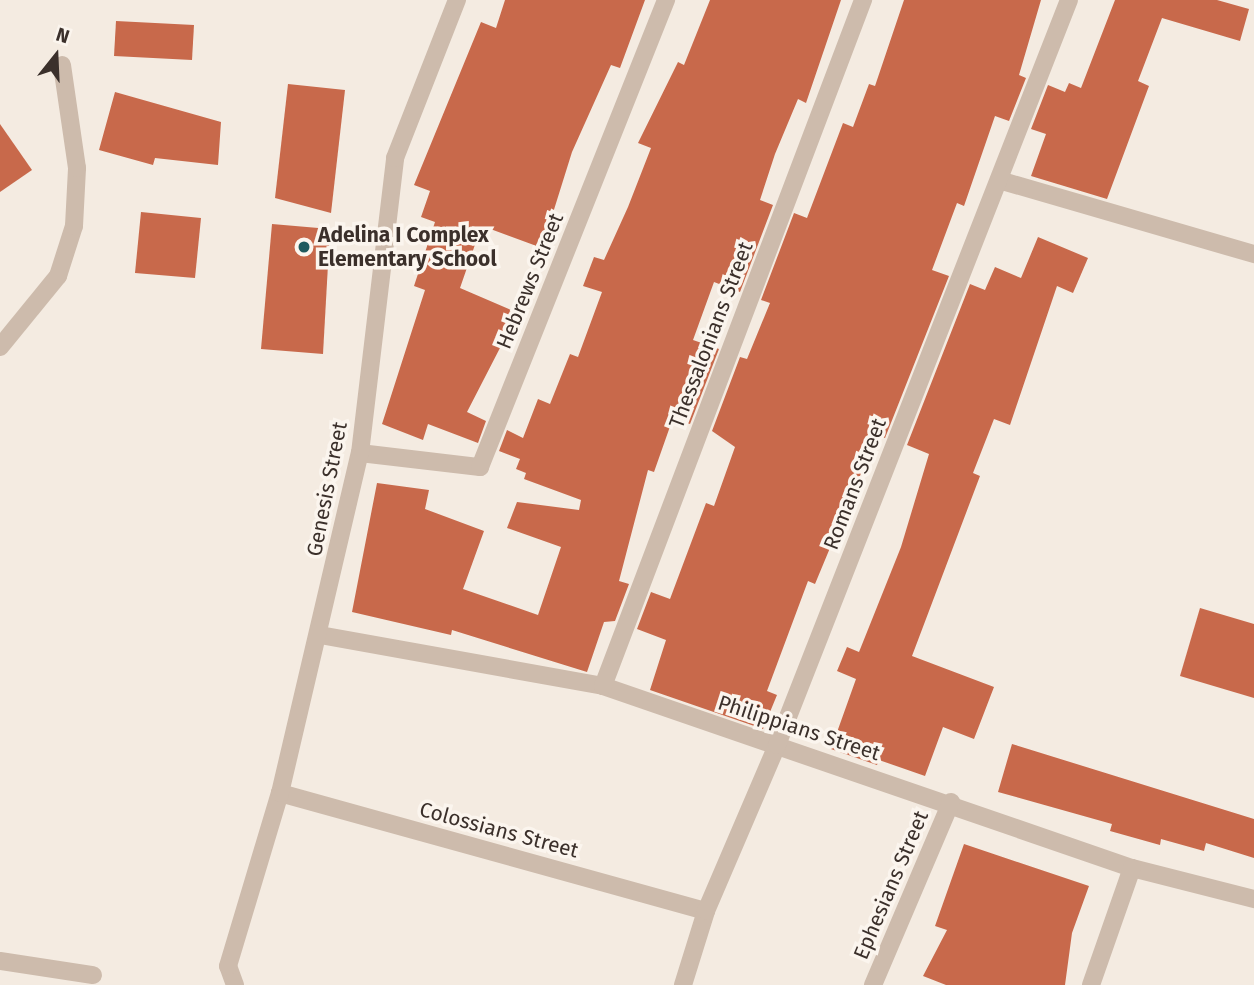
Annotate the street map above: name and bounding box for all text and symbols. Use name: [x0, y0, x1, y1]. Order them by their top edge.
north arrow: [21, 21, 91, 91]
text: N: [53, 23, 72, 48]
street label: Hebrews Street: [491, 209, 569, 353]
place label: Adelina I Complex Elementary School: [318, 222, 497, 272]
street label: Thessalonians Street: [664, 238, 758, 432]
marker: Adelina I Complex Elementary School: [296, 239, 312, 255]
street label: Romans Street: [818, 415, 892, 553]
street label: Genesis Street: [302, 420, 352, 558]
street label: Philippians Street: [715, 690, 883, 766]
street label: Colossians Street: [417, 797, 581, 863]
street label: Ephesians Street: [848, 807, 934, 963]

